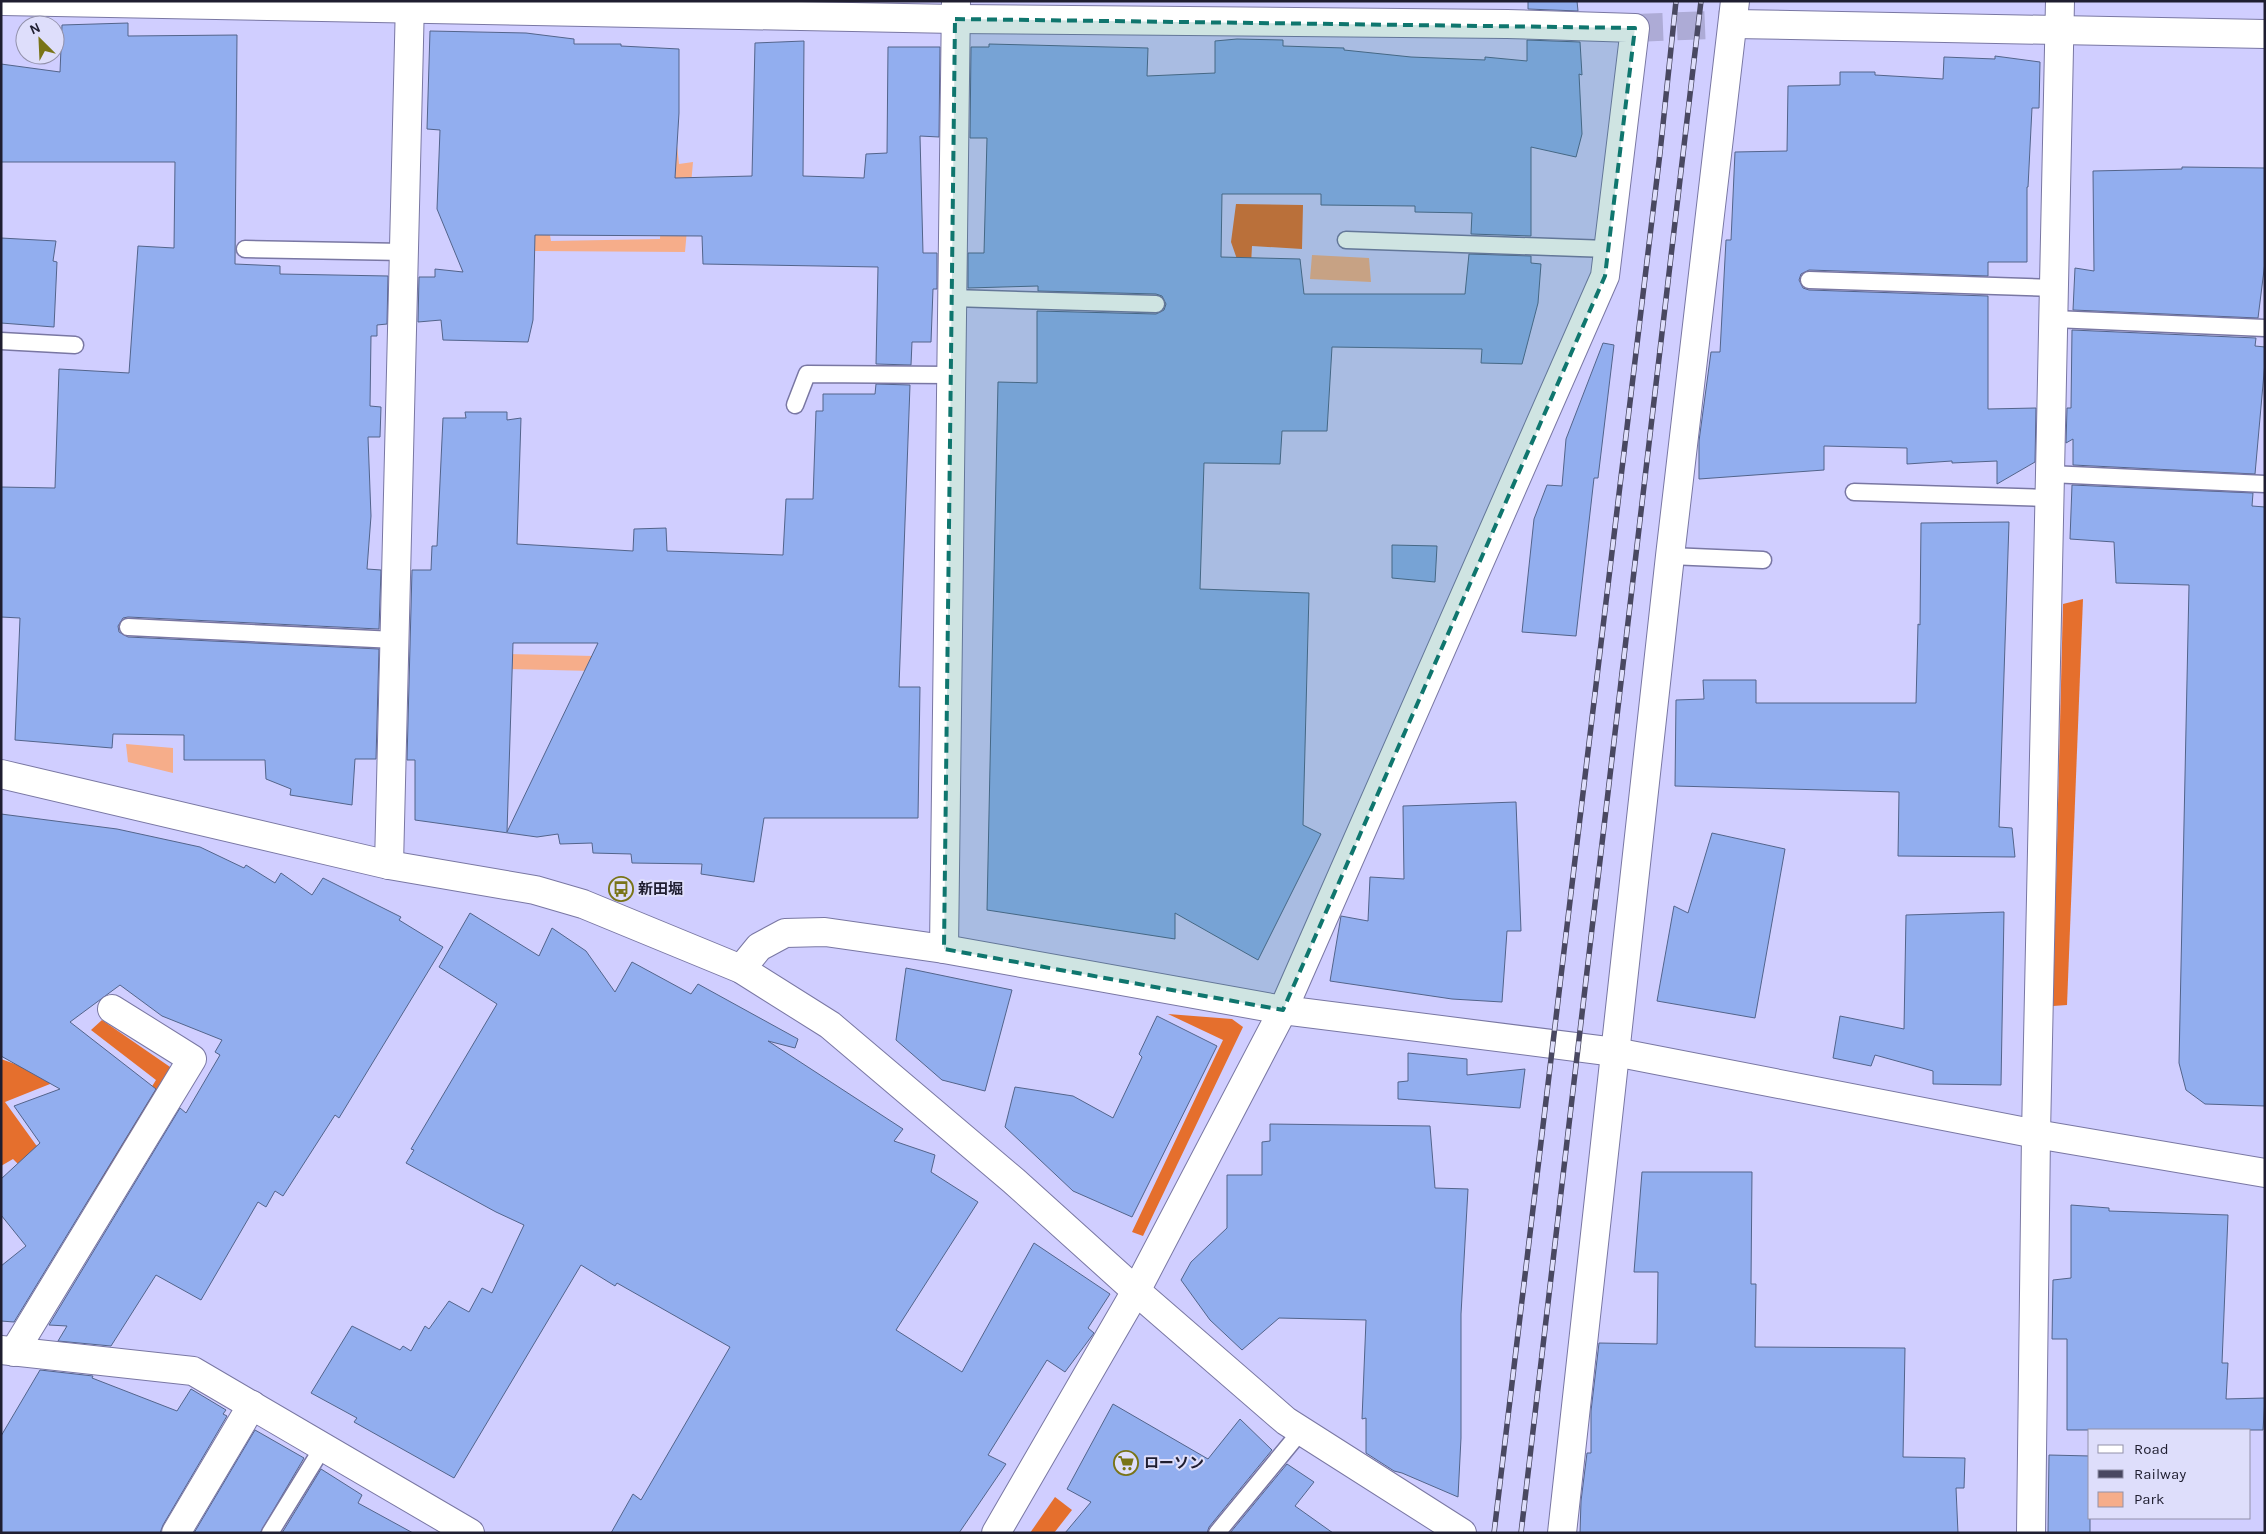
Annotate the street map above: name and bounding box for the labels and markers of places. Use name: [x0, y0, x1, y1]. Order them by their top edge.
bus stop icon: 新田堀: [608, 876, 634, 902]
place label: 新田堀: [638, 880, 683, 898]
supermarket icon: ローソン: [1113, 1450, 1139, 1476]
place label: ローソン: [1144, 1454, 1204, 1472]

